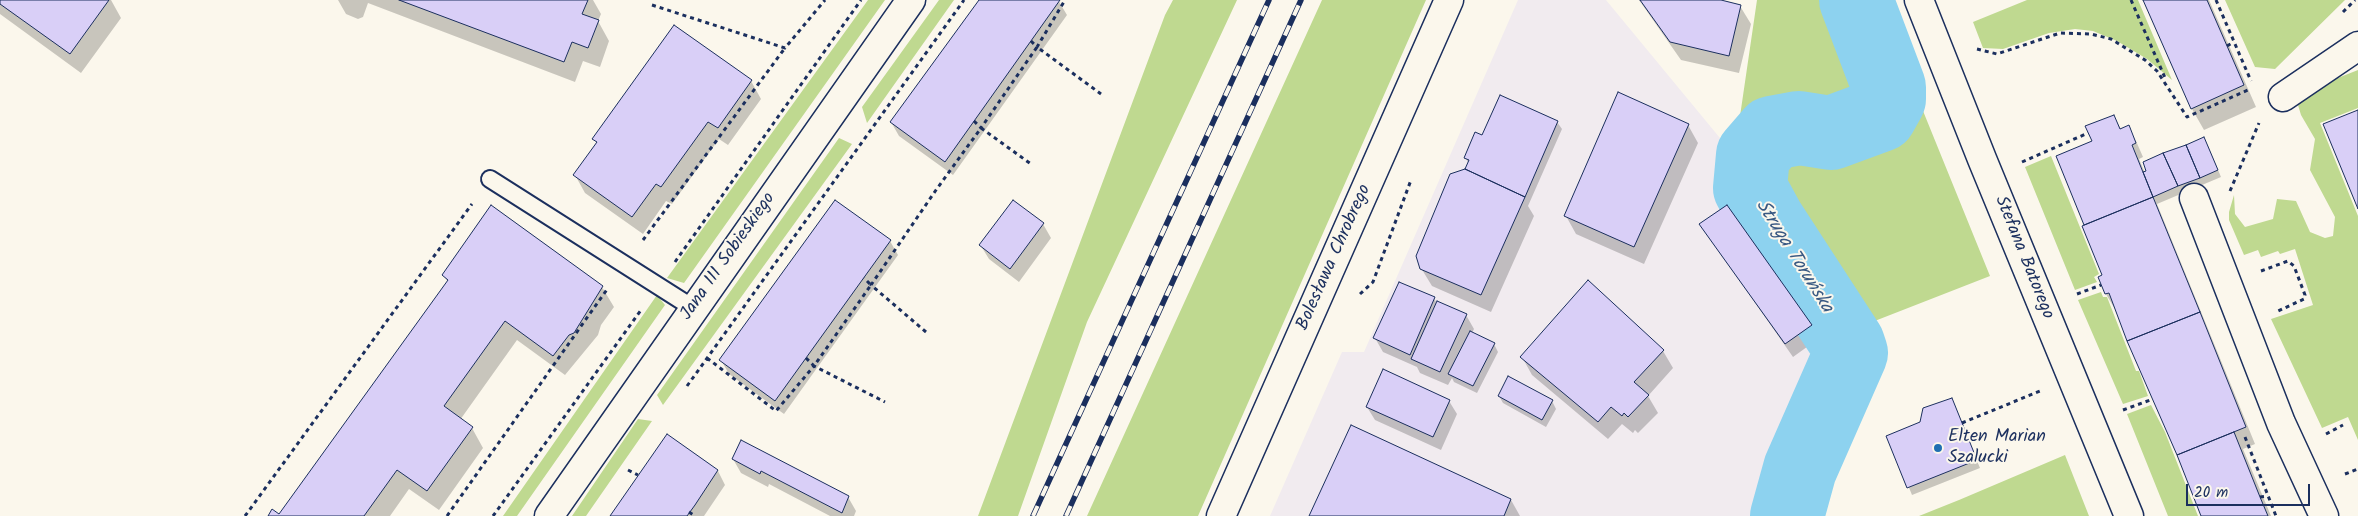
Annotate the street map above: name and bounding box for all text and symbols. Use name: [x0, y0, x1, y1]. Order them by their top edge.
street label: Bolesława Chrobrego: [1293, 182, 1377, 334]
street label: Jana III Sobieskiego: [677, 189, 781, 325]
street label: Stefana Batorego: [1988, 193, 2058, 323]
water label: Struga Toruńska: [1749, 196, 1837, 318]
place label: Elten Marian Szalucki: [1948, 427, 2046, 469]
marker: Elten Marian Szalucki: [1932, 442, 1944, 454]
scale bar: [2188, 474, 2312, 506]
text: 20 m: [2194, 481, 2228, 505]

